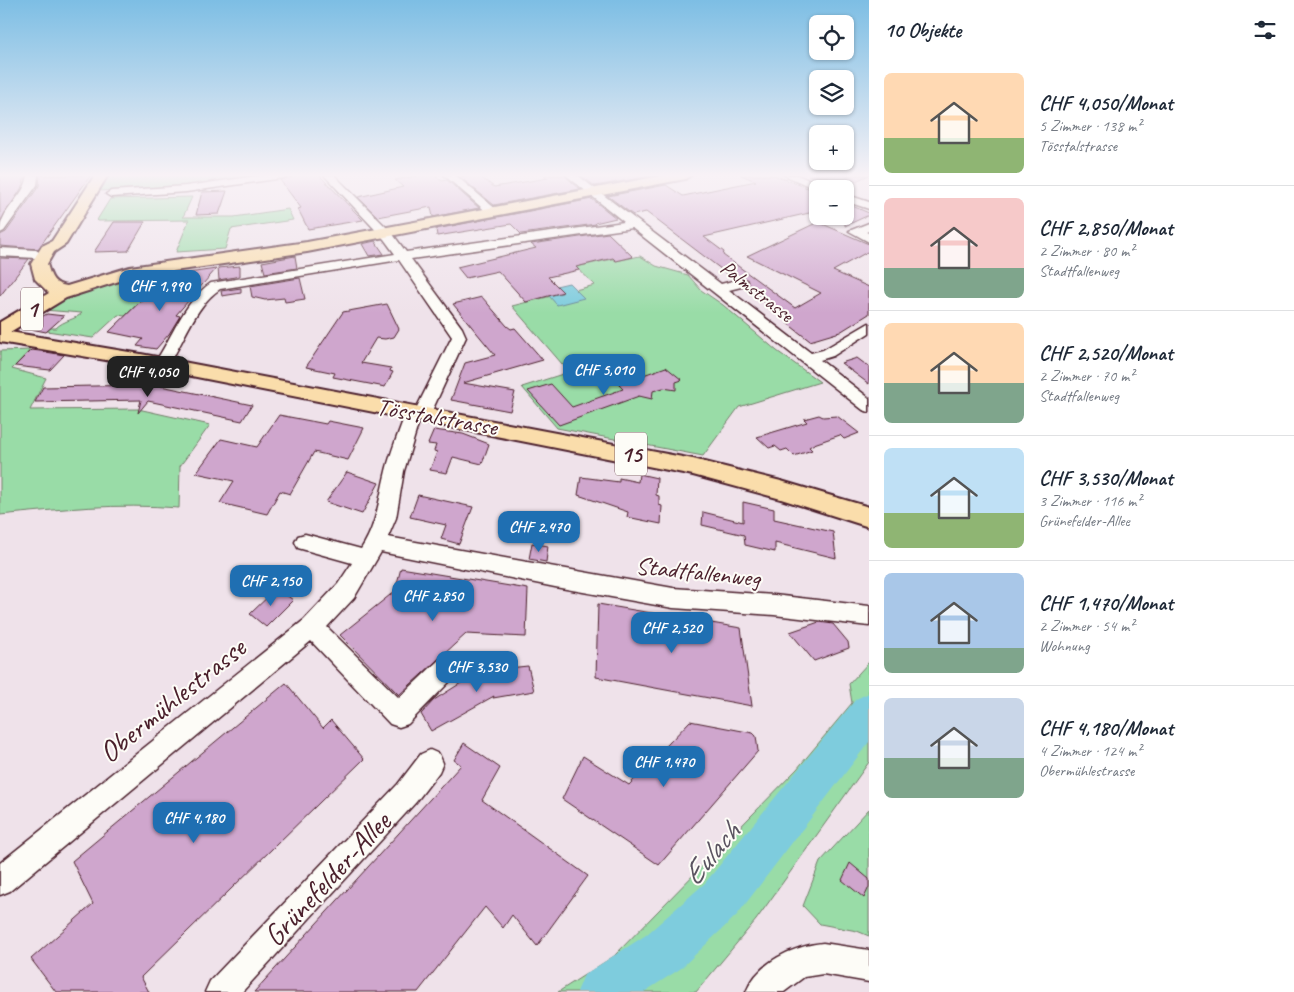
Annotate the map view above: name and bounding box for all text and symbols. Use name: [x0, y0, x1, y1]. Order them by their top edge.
map controls: [809, 15, 854, 225]
button: locate: [809, 15, 854, 60]
icon: filters: [1251, 16, 1279, 44]
text: 10 Objekte: [884, 17, 961, 43]
button: layers: [809, 70, 854, 115]
text: CHF 4,050/Monat: [1039, 90, 1173, 116]
icon: home: [924, 93, 984, 153]
text: 5 Zimmer · 138 m²: [1039, 116, 1141, 136]
button: +: [809, 125, 854, 170]
text: Tösstalstrasse: [1039, 136, 1117, 156]
button: −: [809, 180, 854, 225]
text: CHF 2,850/Monat: [1039, 215, 1173, 241]
icon: home: [924, 218, 984, 278]
text: 2 Zimmer · 80 m²: [1039, 241, 1134, 261]
street label: Palmstrasse: [715, 254, 800, 328]
text: Stadtfallenweg: [1039, 261, 1119, 281]
pin: CHF 1,990: [103, 270, 217, 312]
text: CHF 1,990: [130, 276, 190, 296]
road number: 1: [21, 288, 43, 330]
text: CHF 2,520/Monat: [1039, 340, 1173, 366]
icon: home: [924, 343, 984, 403]
pin: CHF 5,010: [547, 354, 661, 396]
pin: CHF 4,050: [91, 356, 205, 398]
text: CHF 5,010: [574, 360, 634, 380]
text: CHF 4,050: [118, 362, 178, 382]
text: 2 Zimmer · 70 m²: [1039, 366, 1134, 386]
text: Stadtfallenweg: [1039, 386, 1119, 406]
street label: Tösstalstrasse: [374, 391, 501, 444]
road number: 15: [615, 432, 647, 476]
text: CHF 3,530/Monat: [1039, 465, 1173, 491]
icon: home: [924, 468, 984, 528]
text: 3 Zimmer · 116 m²: [1039, 491, 1141, 511]
pin: CHF 2,470: [482, 510, 596, 553]
text: Grünefelder-Allee: [1039, 511, 1130, 531]
text: CHF 2,470: [509, 517, 569, 537]
street label: Stadtfallenweg: [634, 550, 764, 595]
pin: CHF 2,150: [214, 564, 328, 607]
text: CHF 2,150: [241, 571, 301, 591]
pin: CHF 2,850: [376, 580, 490, 622]
text: CHF 2,850: [403, 586, 463, 606]
text: CHF 1,470/Monat: [1039, 590, 1173, 616]
icon: home: [924, 593, 984, 653]
pin: CHF 2,520: [615, 612, 729, 654]
text: 2 Zimmer · 54 m²: [1039, 616, 1134, 636]
text: CHF 2,520: [642, 618, 702, 638]
street label: Obermühlestrasse: [91, 628, 255, 771]
text: Wohnung: [1039, 636, 1090, 656]
pin: CHF 3,530: [420, 650, 534, 693]
text: CHF 3,530: [447, 657, 507, 677]
text: CHF 4,180/Monat: [1039, 715, 1173, 741]
icon: home: [924, 718, 984, 778]
text: 4 Zimmer · 124 m²: [1039, 741, 1141, 761]
pin: CHF 1,470: [607, 746, 721, 788]
text: CHF 1,470: [634, 752, 694, 772]
text: Obermühlestrasse: [1039, 761, 1134, 781]
pin: CHF 4,180: [137, 802, 251, 844]
street label: Grünefelder-Allee: [255, 802, 400, 954]
text: CHF 4,180: [164, 808, 224, 828]
water label: Eulach: [673, 812, 749, 893]

